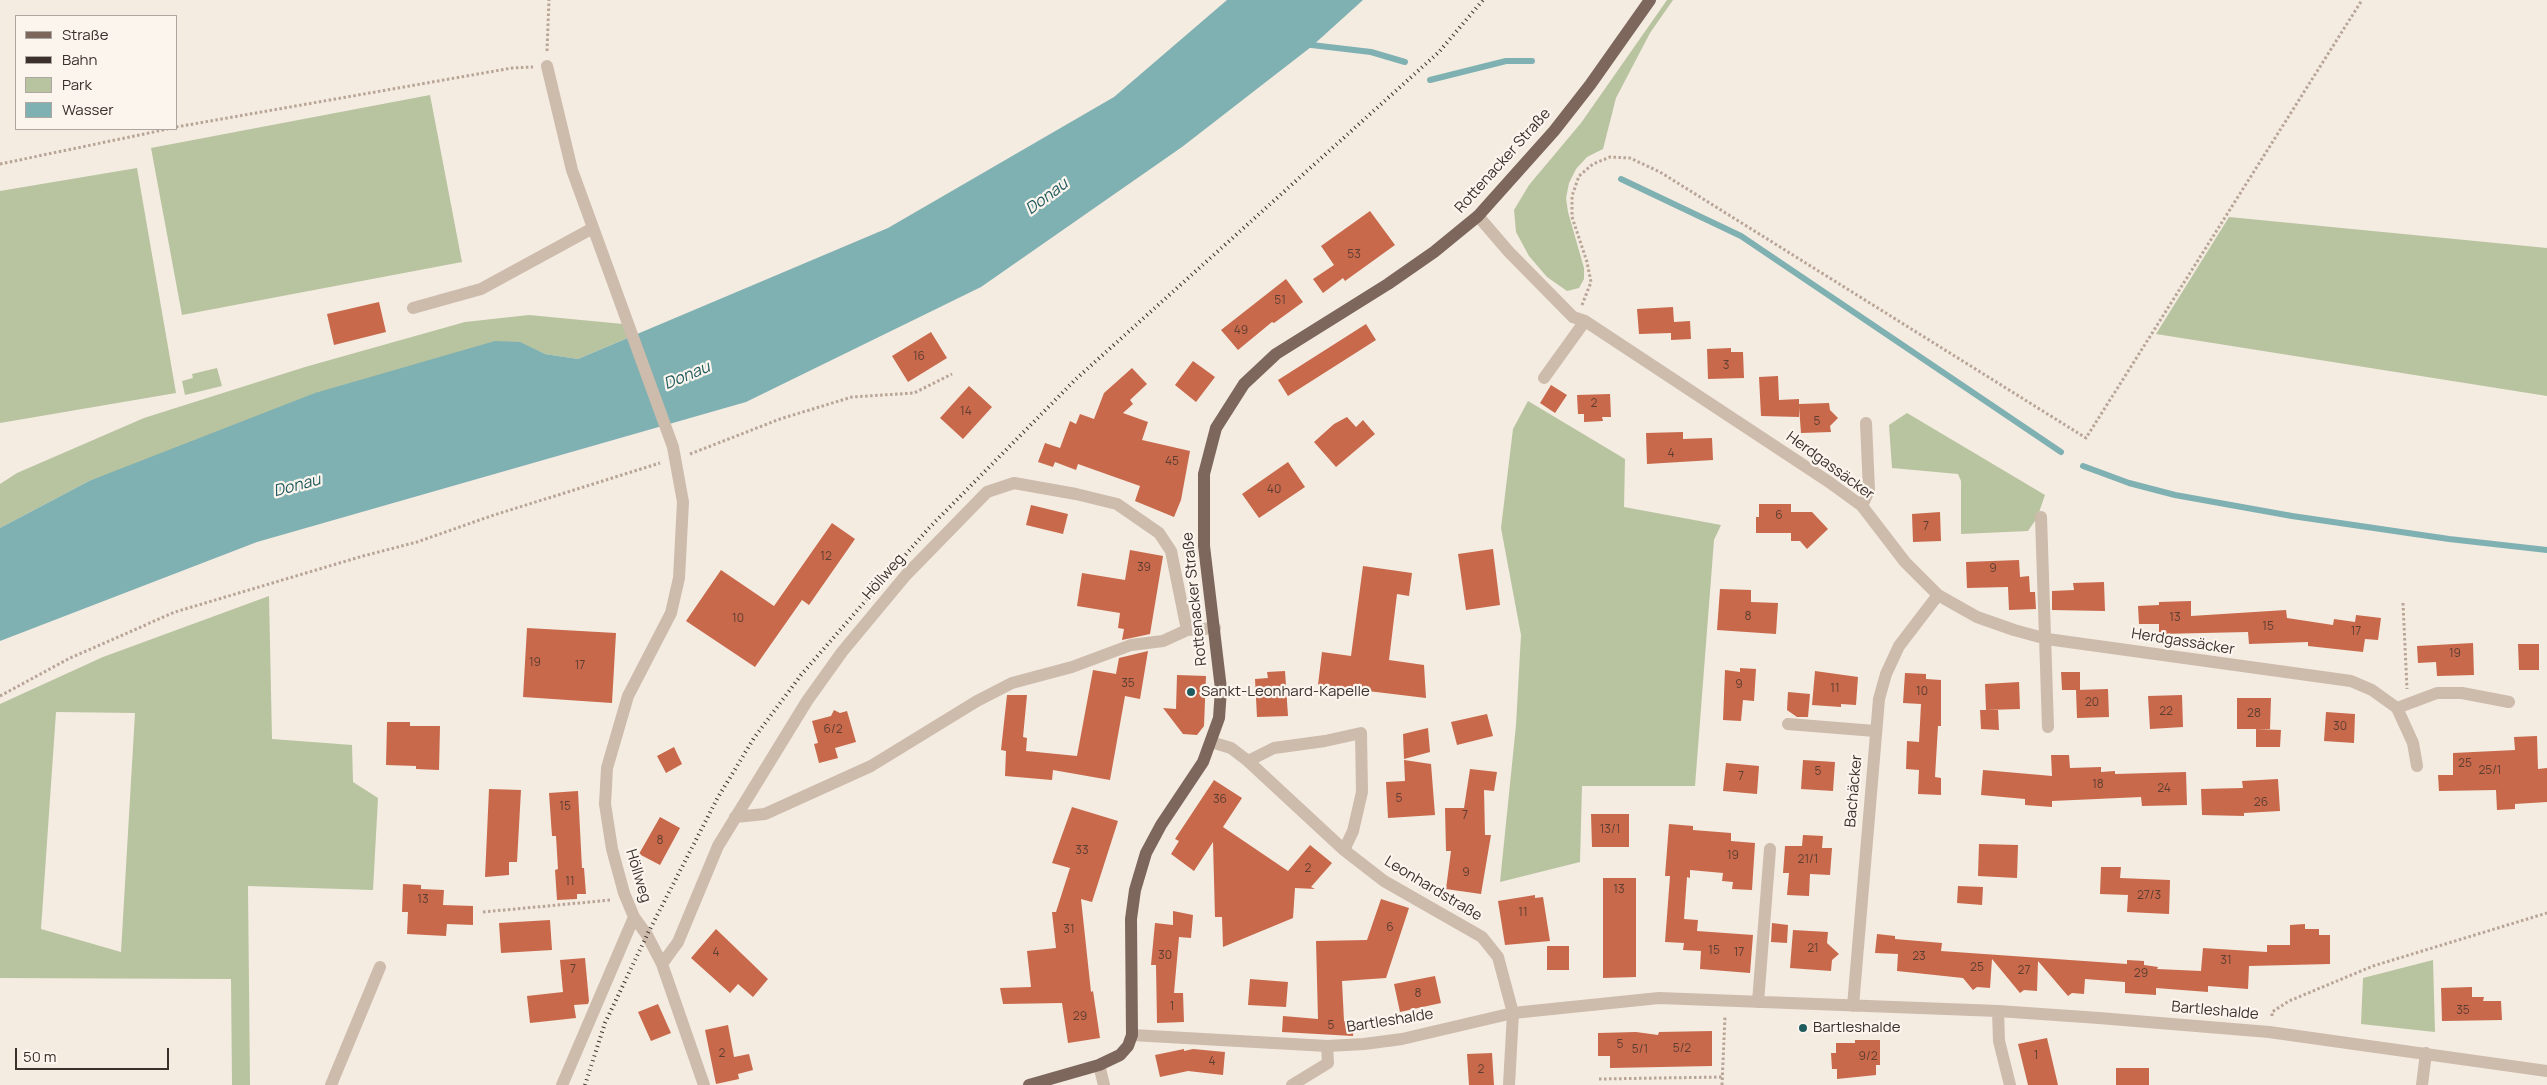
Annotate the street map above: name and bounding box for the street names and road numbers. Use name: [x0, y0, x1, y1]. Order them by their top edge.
street label: Rottenacker Straße: [1451, 105, 1555, 217]
street label: Herdgassäcker: [1783, 428, 1877, 504]
street label: Rottenacker Straße: [1179, 531, 1211, 667]
street label: Höllweg: [859, 550, 909, 604]
street label: Herdgassäcker: [2130, 625, 2236, 659]
street label: Bachäcker: [1842, 754, 1866, 828]
street label: Höllweg: [621, 847, 655, 905]
street label: Leonhardstraße: [1381, 853, 1485, 925]
street label: Bartleshalde: [2171, 998, 2259, 1024]
street label: Bartleshalde: [1345, 1005, 1435, 1037]

